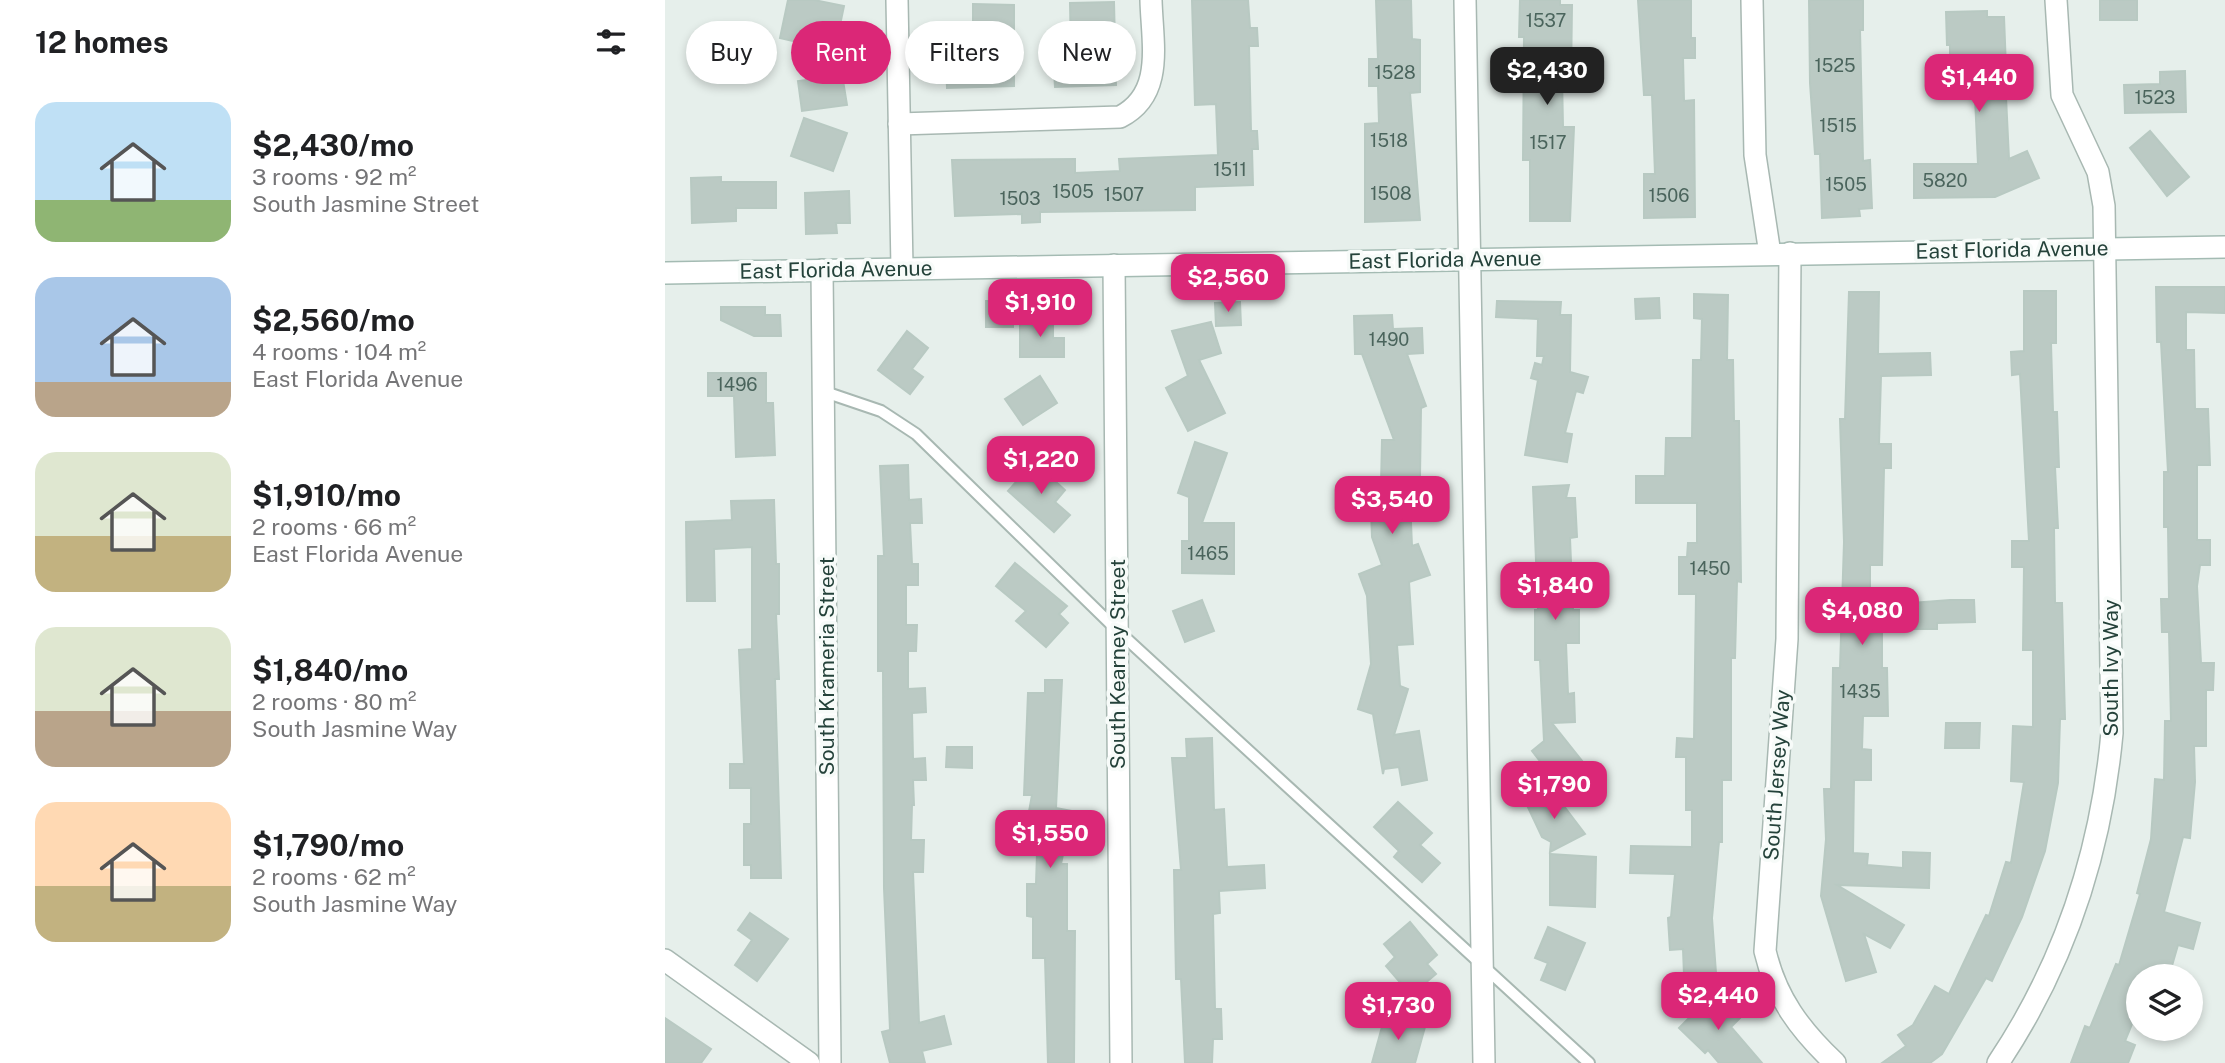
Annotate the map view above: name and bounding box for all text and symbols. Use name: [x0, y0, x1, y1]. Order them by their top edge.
house number: 1537: [1526, 10, 1566, 31]
chip: Buy: [686, 21, 777, 84]
chip: Rent: [791, 21, 891, 84]
chip: Filters: [905, 21, 1024, 84]
chip: New: [1038, 21, 1136, 84]
icon: filters: [592, 23, 630, 61]
text: 12 homes: [35, 24, 169, 60]
pin: $2,430: [1490, 48, 1604, 107]
pin: $1,440: [1922, 54, 2036, 114]
house number: 1525: [1814, 55, 1856, 76]
text: $2,430: [1506, 56, 1588, 83]
house number: 1528: [1374, 62, 1416, 83]
text: $1,440: [1941, 63, 2017, 90]
house number: 1523: [2135, 87, 2175, 108]
house number: 1515: [1819, 115, 1857, 136]
text: $2,430/mo: [252, 127, 414, 163]
icon: home: [91, 130, 175, 214]
house number: 1518: [1370, 130, 1408, 151]
house number: 1517: [1530, 132, 1567, 153]
house number: 1511: [1213, 159, 1247, 180]
text: 3 rooms · 92 m²: [252, 163, 417, 190]
house number: 5820: [1923, 170, 1967, 191]
house number: 1505: [1825, 174, 1867, 195]
house number: 1505: [1052, 181, 1094, 202]
house number: 1508: [1370, 183, 1412, 204]
house number: 1507: [1104, 184, 1144, 205]
house number: 1506: [1649, 185, 1689, 206]
house number: 1503: [999, 188, 1041, 209]
text: South Jasmine Street: [252, 190, 479, 217]
street label: East Florida Avenue: [1915, 235, 2109, 264]
street label: East Florida Avenue: [1348, 245, 1542, 274]
pin: $2,560: [1171, 254, 1285, 314]
street label: East Florida Avenue: [739, 255, 933, 284]
text: $2,560: [1187, 263, 1269, 290]
pin: $1,910: [983, 280, 1097, 339]
text: $1,910: [1004, 288, 1076, 315]
text: $2,560/mo: [252, 302, 415, 338]
icon: home: [91, 305, 175, 389]
house number: 1490: [1369, 329, 1409, 350]
text: 4 rooms · 104 m²: [252, 338, 426, 365]
text: East Florida Avenue: [252, 365, 463, 392]
house number: 1496: [717, 374, 757, 395]
pin: $1,220: [984, 436, 1098, 496]
text: $1,220: [1003, 445, 1079, 472]
pin: $3,540: [1335, 476, 1449, 536]
text: $1,910/mo: [252, 477, 401, 513]
icon: home: [91, 480, 175, 564]
text: $3,540: [1351, 485, 1433, 512]
text: 2 rooms · 66 m²: [252, 513, 416, 540]
text: East Florida Avenue: [252, 540, 463, 567]
house number: 1465: [1187, 543, 1229, 564]
street label: South Krameria Street: [814, 557, 839, 775]
house number: 1450: [1689, 558, 1731, 579]
street label: South Kearney Street: [1105, 559, 1130, 769]
pin: $1,840: [1498, 562, 1612, 622]
text: $1,840: [1516, 571, 1594, 598]
pin: $4,080: [1805, 588, 1919, 647]
text: $4,080: [1821, 596, 1903, 623]
street label: South Ivy Way: [2098, 599, 2123, 737]
text: $1,840/mo: [252, 652, 408, 688]
icon: home: [91, 655, 175, 739]
house number: 1435: [1839, 681, 1881, 702]
text: 2 rooms · 80 m²: [252, 688, 417, 715]
street label: South Jersey Way: [1758, 689, 1795, 861]
text: South Jasmine Way: [252, 715, 457, 742]
pin: $1,790: [1497, 762, 1611, 821]
text: $1,790: [1517, 770, 1591, 797]
pin: $1,550: [993, 810, 1107, 870]
text: $1,550: [1011, 819, 1089, 846]
text: $1,790/mo: [252, 827, 404, 863]
icon: home: [91, 830, 175, 914]
text: 2 rooms · 62 m²: [252, 863, 416, 890]
text: South Jasmine Way: [252, 890, 457, 917]
map controls: [2126, 964, 2203, 1041]
button: layers: [2126, 964, 2203, 1041]
pin: $2,440: [1661, 972, 1775, 1032]
text: $2,440: [1677, 981, 1759, 1008]
pin: $1,730: [1341, 982, 1455, 1042]
text: $1,730: [1361, 991, 1435, 1018]

